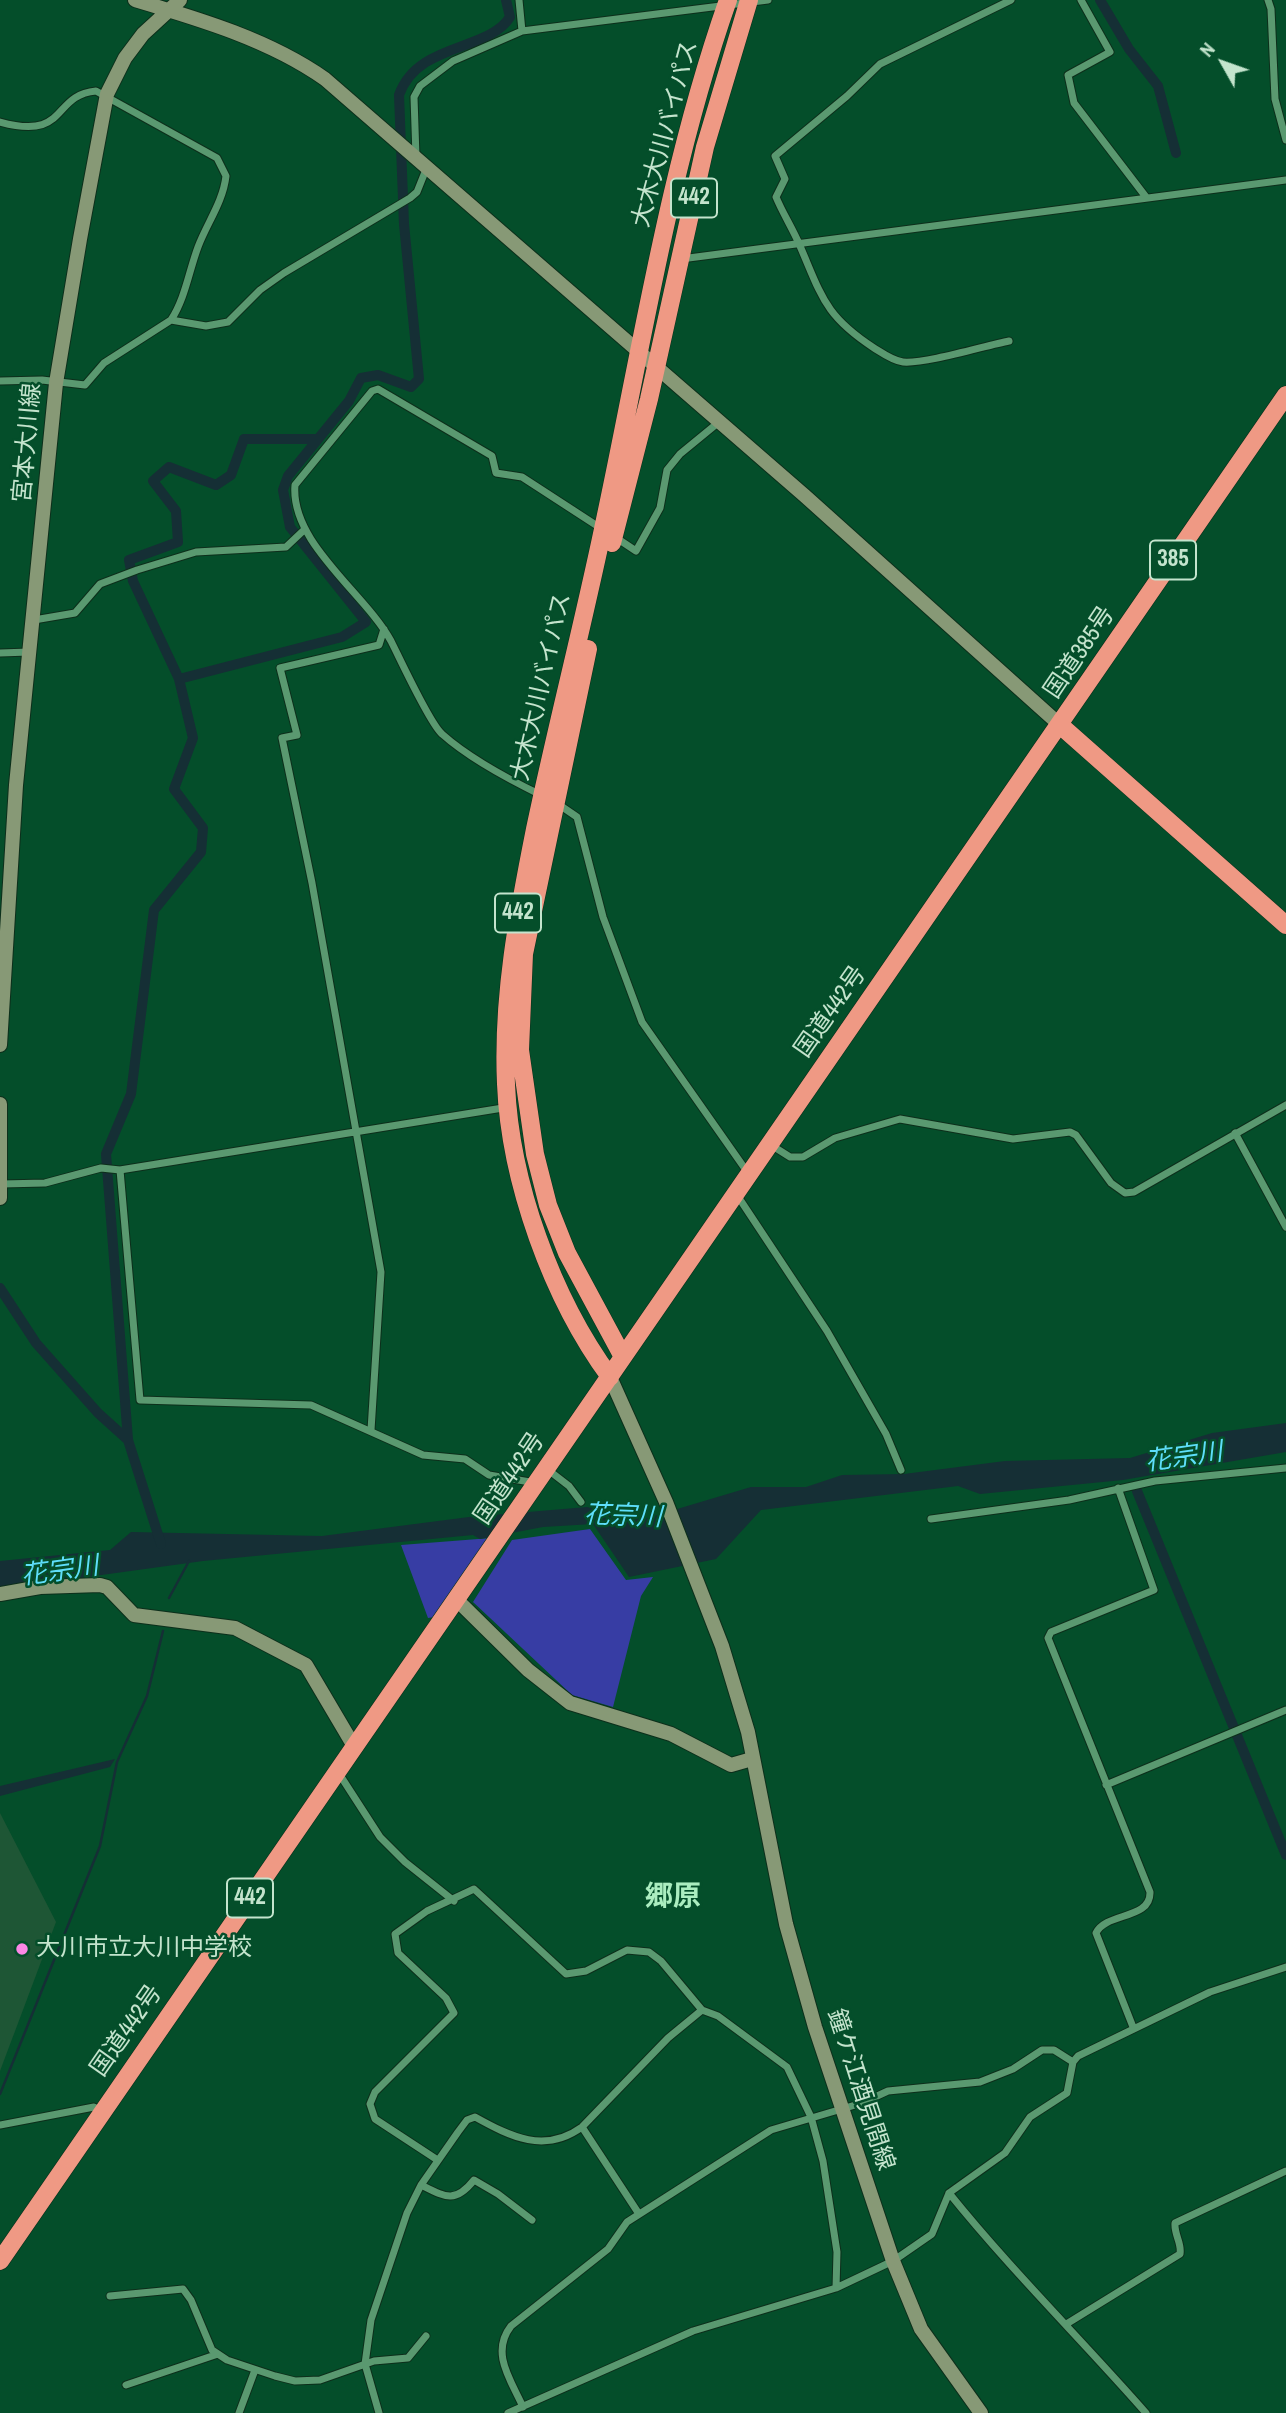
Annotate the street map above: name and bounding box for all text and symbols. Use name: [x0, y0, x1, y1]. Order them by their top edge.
north arrow: [1188, 28, 1258, 98]
text: N: [1193, 37, 1220, 62]
street label: 大木大川バイパス: [627, 38, 705, 230]
road number: 442: [671, 178, 717, 218]
street label: 宮本大川線: [8, 382, 48, 504]
road number: 385: [1150, 540, 1196, 580]
street label: 大木大川バイパス: [506, 590, 578, 784]
street label: 国道385号: [1039, 601, 1121, 705]
road number: 442: [495, 893, 541, 932]
street label: 国道442号: [789, 961, 873, 1063]
street label: 国道442号: [469, 1427, 551, 1531]
water label: 花宗川: [1143, 1437, 1225, 1479]
water label: 花宗川: [583, 1500, 663, 1534]
water label: 花宗川: [19, 1551, 101, 1593]
road number: 442: [227, 1879, 273, 1918]
district label: 郷原: [645, 1880, 701, 1914]
place label: 大川市立大川中学校: [36, 1935, 252, 1963]
marker: 大川市立大川中学校: [14, 1941, 30, 1957]
street label: 国道442号: [85, 1980, 169, 2082]
street label: 鐘ケ江酒見間線: [820, 2006, 900, 2174]

